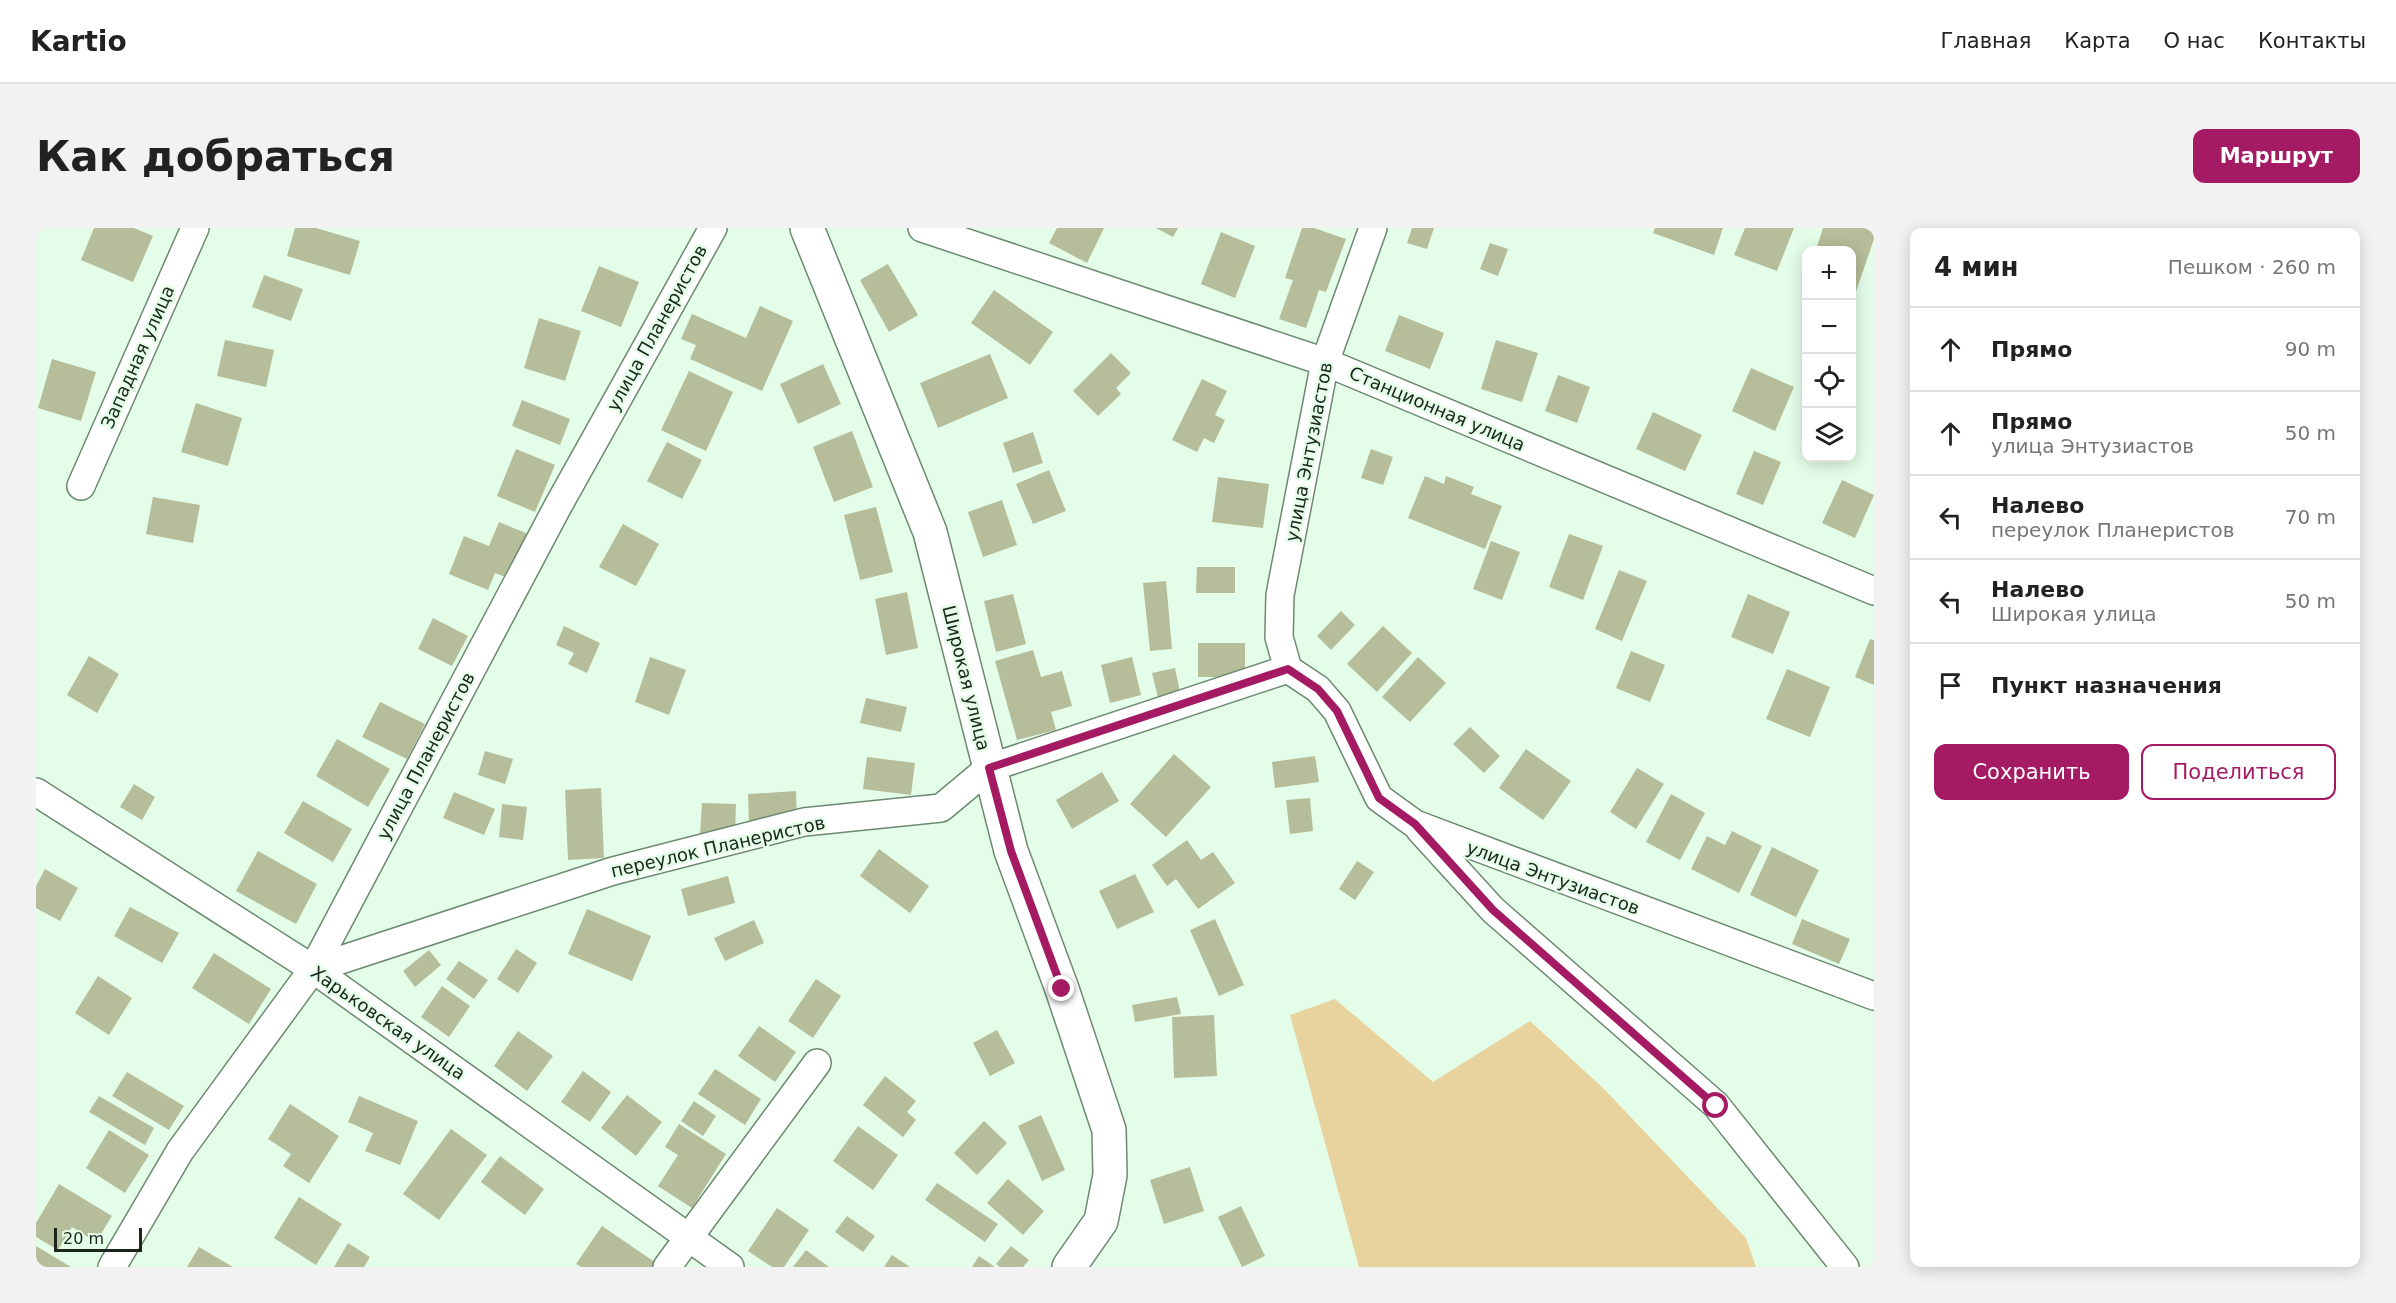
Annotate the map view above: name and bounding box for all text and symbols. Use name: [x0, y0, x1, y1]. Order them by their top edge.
text: Kartio: [30, 25, 127, 58]
text: Главная: [1941, 29, 2031, 53]
text: Карта: [2064, 29, 2131, 53]
text: О нас: [2164, 29, 2225, 53]
text: Контакты: [2258, 29, 2366, 53]
button: Маршрут: [2193, 129, 2360, 183]
text: Как добраться: [36, 132, 395, 181]
street label: улица Планеристов: [602, 241, 711, 415]
map controls: [1802, 246, 1856, 462]
button: +: [1802, 246, 1856, 300]
text: 4 мин: [1934, 252, 2019, 282]
text: Пешком · 260 m: [2168, 255, 2336, 279]
street label: Западная улица: [97, 282, 179, 432]
button: −: [1802, 300, 1856, 354]
icon: ahead: [1934, 333, 1967, 366]
text: Прямо: [1991, 337, 2072, 362]
text: 90 m: [2285, 337, 2336, 361]
button: locate: [1802, 354, 1856, 408]
street label: улица Энтузиастов: [1281, 360, 1336, 544]
street label: Станционная улица: [1346, 362, 1528, 455]
button: layers: [1802, 408, 1856, 462]
text: Прямо: [1991, 409, 2072, 434]
icon: ahead: [1934, 417, 1967, 450]
text: 50 m: [2285, 421, 2336, 445]
text: улица Энтузиастов: [1991, 434, 2194, 458]
text: Налево: [1991, 493, 2084, 518]
icon: left: [1934, 501, 1967, 534]
text: 70 m: [2285, 505, 2336, 529]
text: переулок Планеристов: [1991, 518, 2235, 542]
text: Налево: [1991, 577, 2084, 602]
icon: left: [1934, 585, 1967, 618]
text: 50 m: [2285, 589, 2336, 613]
text: Широкая улица: [1991, 602, 2157, 626]
street label: Широкая улица: [938, 603, 995, 753]
street label: улица Планеристов: [372, 668, 479, 843]
icon: arrive: [1934, 669, 1967, 702]
text: Пункт назначения: [1991, 673, 2222, 698]
button: Сохранить: [1934, 744, 2129, 800]
button: Поделиться: [2141, 744, 2336, 800]
street label: переулок Планеристов: [609, 812, 827, 881]
street label: улица Энтузиастов: [1464, 836, 1643, 919]
street label: Харьковская улица: [307, 961, 469, 1084]
route end: [1048, 975, 1074, 1001]
route start: [1702, 1092, 1728, 1118]
scale bar: [54, 1225, 142, 1252]
text: 20 m: [63, 1229, 104, 1248]

